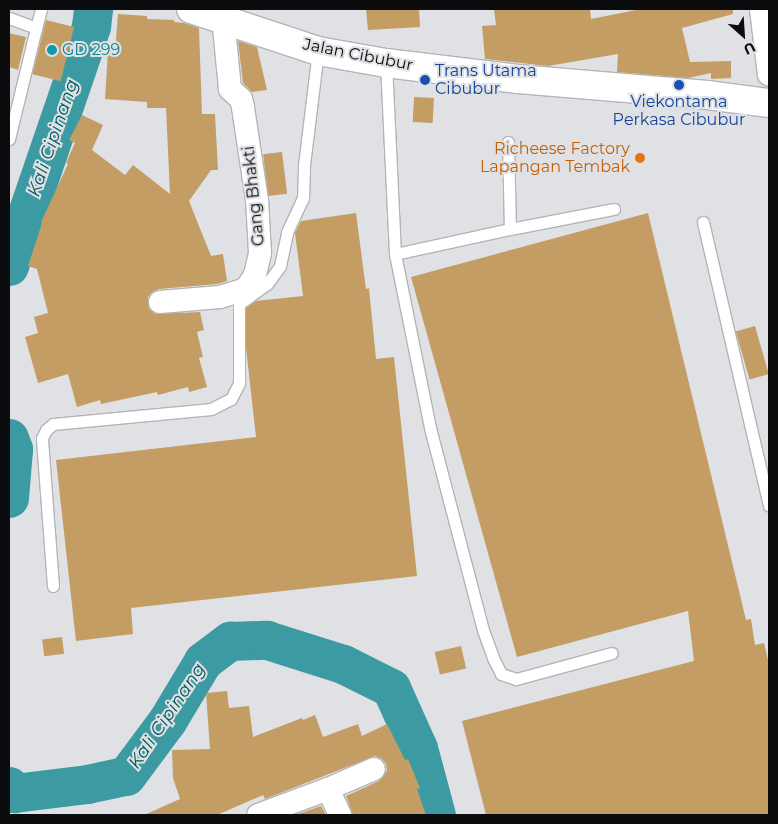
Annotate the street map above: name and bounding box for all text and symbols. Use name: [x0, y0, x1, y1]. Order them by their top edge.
north arrow: [718, 10, 768, 60]
street label: Jalan Cibubur: [301, 35, 415, 75]
text: U: [741, 38, 758, 59]
place label: GD 299: [62, 40, 120, 60]
marker: GD 299: [46, 44, 58, 56]
place label: Trans Utama Cibubur: [435, 61, 537, 99]
marker: Trans Utama Cibubur: [419, 74, 431, 86]
water label: Kali Cipinang: [23, 76, 83, 200]
marker: Viekontama Perkasa Cibubur: [673, 79, 685, 91]
place label: Viekontama Perkasa Cibubur: [613, 92, 745, 130]
place label: Richeese Factory Lapangan Tembak: [480, 139, 630, 177]
street label: Gang Bhakti: [239, 145, 269, 247]
marker: Richeese Factory Lapangan Tembak: [634, 152, 646, 164]
water label: Kali Cipinang: [124, 659, 210, 773]

